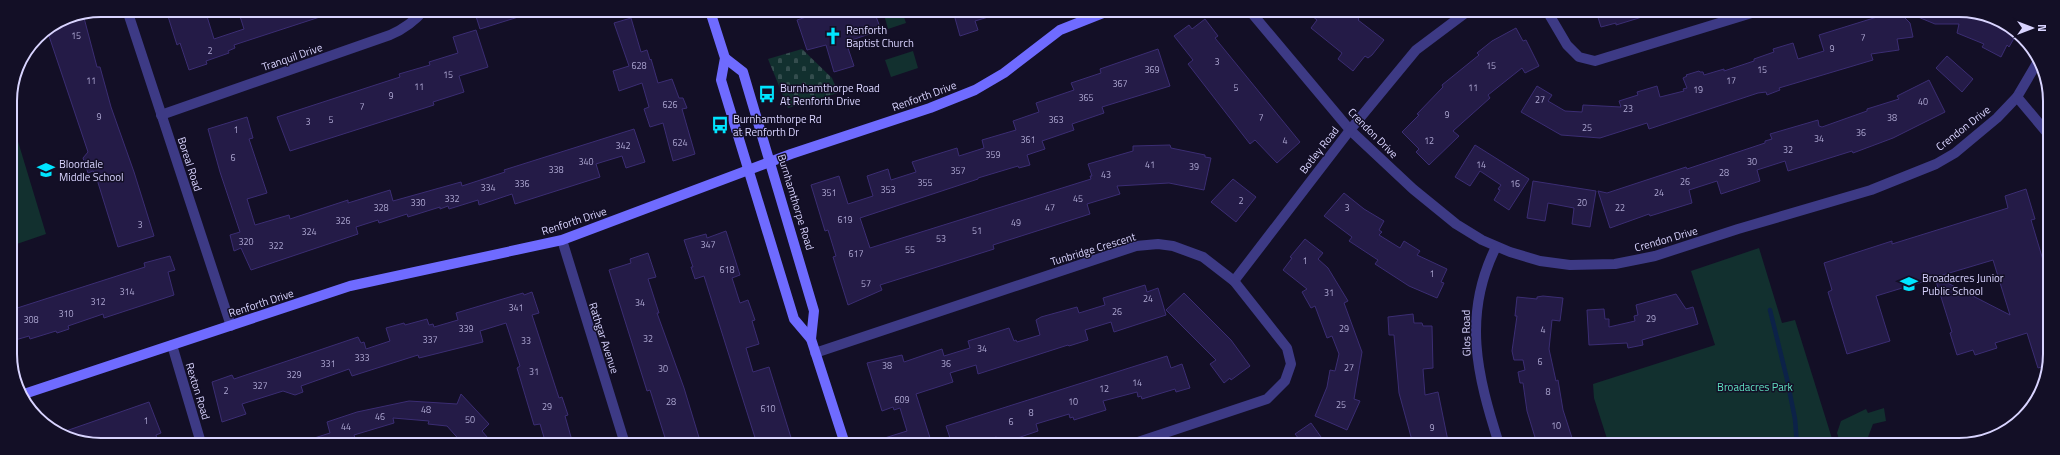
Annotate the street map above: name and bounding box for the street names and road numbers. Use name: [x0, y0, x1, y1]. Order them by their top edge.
street label: Tranquil Drive: [260, 39, 325, 75]
street label: Renforth Drive: [890, 77, 959, 115]
street label: Crendon Drive: [1932, 101, 1994, 154]
street label: Crendon Drive: [1344, 104, 1402, 162]
street label: Botley Road: [1295, 123, 1343, 177]
street label: Boreal Road: [174, 135, 206, 193]
street label: Burnhamthorpe Road: [774, 152, 818, 252]
street label: Renforth Drive: [539, 203, 609, 239]
street label: Crendon Drive: [1633, 222, 1700, 256]
street label: Tunbridge Crescent: [1048, 228, 1138, 270]
street label: Renforth Drive: [226, 285, 296, 321]
street label: Rathgar Avenue: [585, 300, 623, 376]
street label: Glos Road: [1458, 309, 1474, 356]
street label: Rexton Road: [182, 360, 214, 422]

